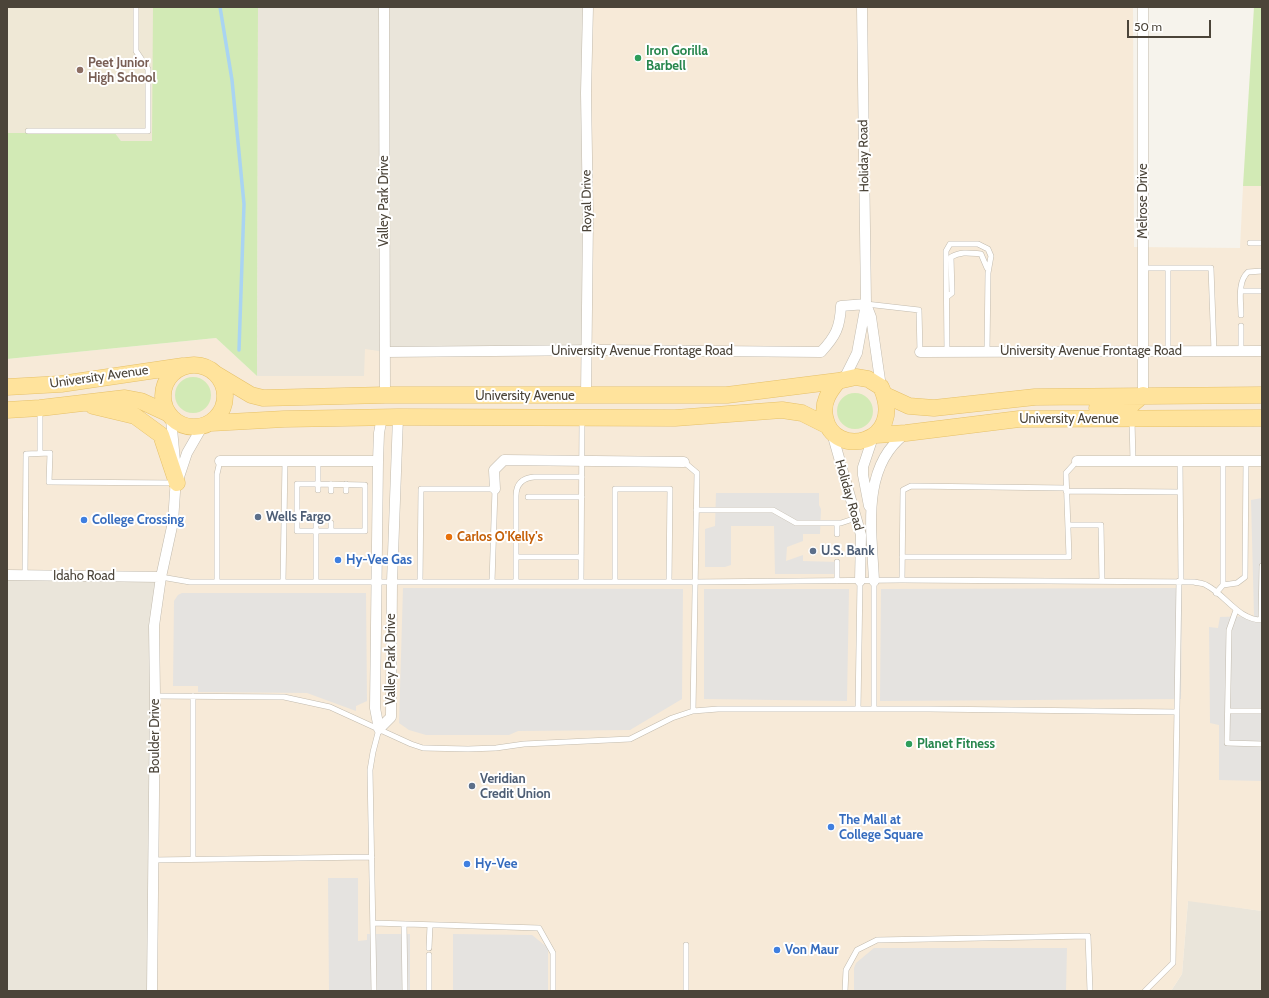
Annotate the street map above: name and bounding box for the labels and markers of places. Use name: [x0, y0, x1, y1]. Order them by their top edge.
place label: Iron Gorilla Barbell: [646, 43, 708, 74]
marker: Iron Gorilla Barbell: [633, 53, 643, 63]
place label: Peet Junior High School: [88, 55, 156, 86]
marker: Peet Junior High School: [75, 65, 85, 75]
place label: Wells Fargo: [266, 509, 331, 525]
place label: College Crossing: [92, 512, 184, 528]
marker: Wells Fargo: [253, 512, 263, 522]
marker: College Crossing: [79, 515, 89, 525]
place label: Carlos O'Kelly's: [457, 529, 543, 545]
marker: Carlos O'Kelly's: [444, 532, 454, 542]
place label: U.S. Bank: [821, 543, 875, 559]
marker: U.S. Bank: [808, 546, 818, 556]
place label: Hy-Vee Gas: [346, 552, 412, 568]
marker: Hy-Vee Gas: [333, 555, 343, 565]
place label: Planet Fitness: [917, 736, 995, 752]
marker: Planet Fitness: [904, 739, 914, 749]
place label: Veridian Credit Union: [480, 771, 551, 802]
marker: Veridian Credit Union: [467, 781, 477, 791]
place label: The Mall at College Square: [839, 812, 923, 843]
marker: The Mall at College Square: [826, 822, 836, 832]
place label: Hy-Vee: [475, 856, 517, 872]
marker: Hy-Vee: [462, 859, 472, 869]
place label: Von Maur: [785, 942, 839, 958]
marker: Von Maur: [772, 945, 782, 955]

